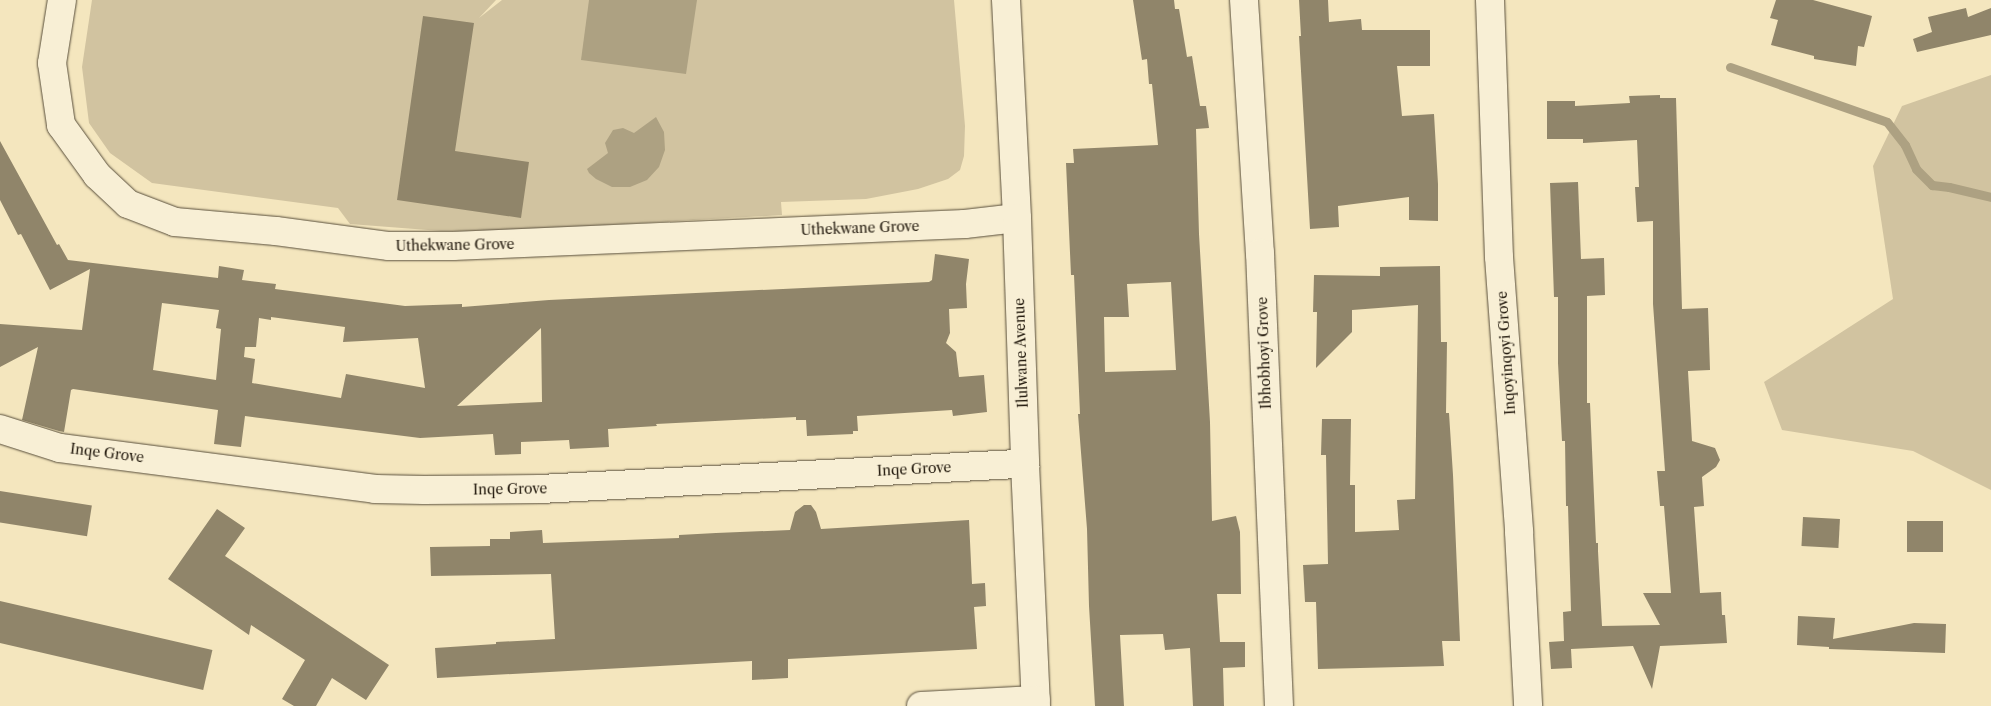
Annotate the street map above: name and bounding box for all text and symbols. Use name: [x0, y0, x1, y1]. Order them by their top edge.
street label: Uthekwane Grove: [800, 218, 920, 238]
street label: Uthekwane Grove: [395, 236, 515, 254]
street label: Inqoyinqoyi Grove: [1493, 291, 1519, 415]
street label: Ilulwane Avenue: [1011, 297, 1031, 409]
street label: Ibhobhoyi Grove: [1254, 297, 1274, 409]
street label: Inqe Grove: [69, 440, 145, 466]
street label: Inqe Grove: [876, 459, 952, 479]
street label: Inqe Grove: [473, 480, 547, 498]

